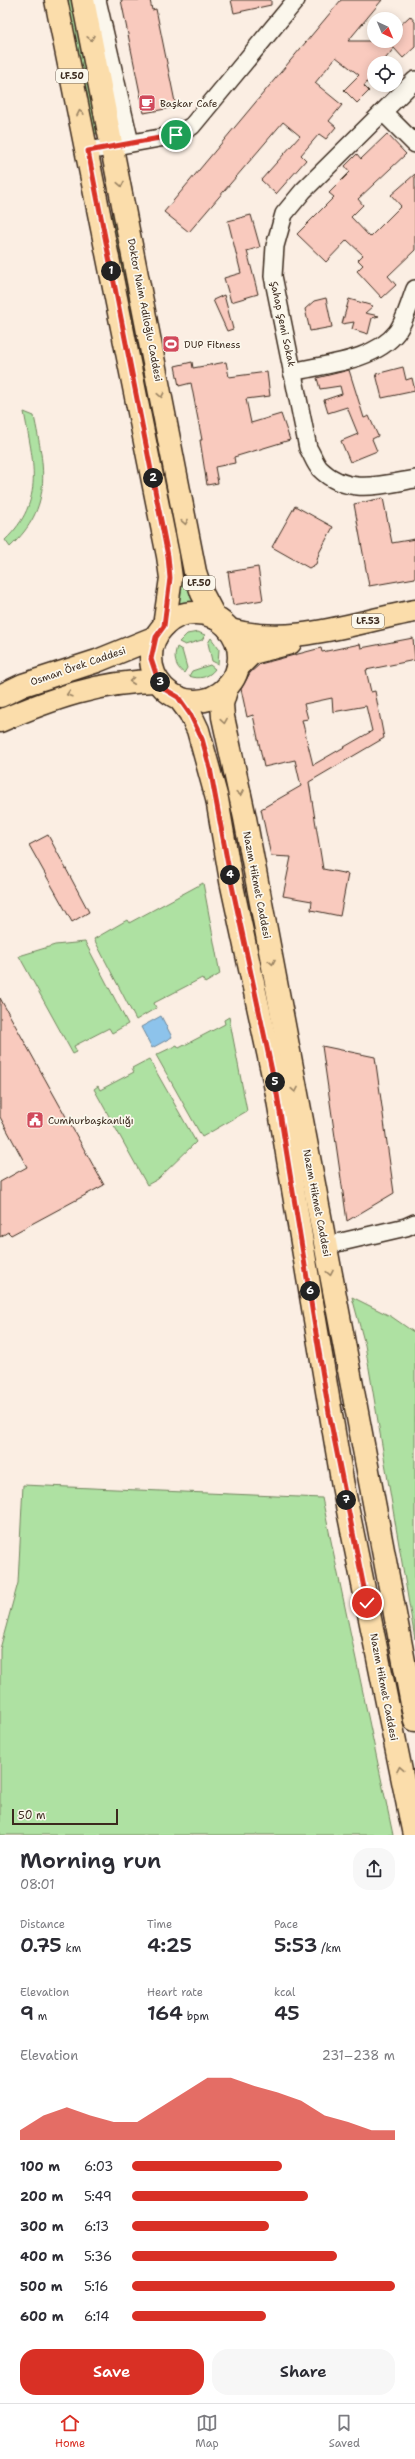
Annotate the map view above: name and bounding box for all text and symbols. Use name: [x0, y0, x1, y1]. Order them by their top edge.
north arrow: [367, 12, 403, 48]
map controls: [367, 12, 403, 92]
one-way arrow: [86, 35, 94, 41]
button: locate: [367, 56, 403, 92]
road number: LF.50: [56, 69, 88, 83]
cafe icon: Başkar Cafe: [137, 93, 157, 113]
place label: Başkar Cafe: [160, 97, 218, 110]
one-way arrow: [76, 110, 84, 116]
pin: [159, 118, 193, 152]
icon: arrive: [165, 124, 187, 146]
one-way arrow: [116, 181, 124, 188]
street label: Doktor Naim Adiloğlu Caddesi: [125, 237, 165, 383]
pin: 1: [101, 261, 121, 281]
text: 1: [108, 263, 114, 278]
street label: Şahap Şemi Sokak: [268, 280, 299, 368]
sports icon: DUP Fitness: [161, 334, 181, 354]
place label: DUP Fitness: [184, 338, 240, 351]
one-way arrow: [156, 391, 165, 398]
pin: 2: [143, 468, 163, 488]
text: 2: [149, 470, 157, 485]
one-way arrow: [181, 519, 189, 525]
road number: LF.50: [183, 576, 215, 590]
road number: LF.53: [352, 614, 384, 628]
street label: Osman Örek Caddesi: [29, 644, 128, 688]
pin: 3: [150, 672, 170, 692]
text: 3: [156, 674, 164, 689]
one-way arrow: [129, 677, 135, 686]
one-way arrow: [65, 689, 72, 698]
one-way arrow: [219, 718, 228, 724]
one-way arrow: [235, 790, 243, 796]
street label: Nazım Hikmet Caddesi: [240, 830, 274, 940]
pin: 4: [220, 865, 240, 885]
text: 4: [226, 867, 234, 882]
one-way arrow: [267, 959, 275, 965]
pin: 5: [265, 1072, 285, 1092]
text: 5: [272, 1074, 278, 1089]
one-way arrow: [291, 1087, 299, 1093]
public building icon: Cumhurbaşkanlığı: [25, 1110, 45, 1130]
place label: Cumhurbaşkanlığı: [48, 1114, 134, 1127]
street label: Nazım Hikmet Caddesi: [300, 1148, 334, 1258]
one-way arrow: [325, 1270, 333, 1276]
pin: 6: [300, 1281, 320, 1301]
text: 6: [306, 1283, 314, 1298]
pin: 7: [336, 1490, 356, 1510]
text: 7: [342, 1492, 350, 1507]
pin: [350, 1586, 384, 1620]
icon: check: [356, 1592, 378, 1614]
street label: Nazım Hikmet Caddesi: [367, 1632, 401, 1742]
one-way arrow: [397, 1766, 405, 1772]
scale bar: [12, 1807, 118, 1826]
text: 50 m: [18, 1808, 46, 1823]
text: Morning run: [20, 1846, 161, 1875]
button: share: [353, 1848, 395, 1890]
text: 08:01: [20, 1876, 55, 1893]
text: Distance: [20, 1917, 65, 1932]
text: Time: [147, 1917, 172, 1932]
text: Pace: [274, 1917, 298, 1932]
text: 0.75: [20, 1932, 62, 1958]
text: 4:25: [147, 1932, 192, 1958]
text: 5:53: [274, 1932, 318, 1958]
text: km: [62, 1941, 81, 1956]
text: /km: [318, 1941, 341, 1956]
text: Elevation: [20, 1985, 69, 2000]
text: Heart rate: [147, 1985, 203, 2000]
text: kcal: [274, 1985, 295, 2000]
text: 9: [20, 2000, 34, 2026]
text: 164: [147, 2000, 183, 2026]
text: 45: [274, 2000, 300, 2026]
text: m: [34, 2009, 47, 2024]
text: bpm: [183, 2009, 209, 2024]
text: Elevation: [20, 2047, 78, 2064]
text: 231–238 m: [322, 2047, 395, 2064]
text: 100 m: [20, 2158, 60, 2175]
text: 6:03: [84, 2158, 113, 2175]
text: 200 m: [20, 2188, 63, 2205]
text: 5:49: [84, 2188, 112, 2205]
text: 300 m: [20, 2218, 64, 2235]
text: 6:13: [84, 2218, 109, 2235]
text: 400 m: [20, 2248, 64, 2265]
text: 5:36: [84, 2248, 112, 2265]
text: 500 m: [20, 2278, 63, 2295]
text: 5:16: [84, 2278, 108, 2295]
text: 600 m: [20, 2308, 64, 2325]
text: 6:14: [84, 2308, 109, 2325]
button: Save: [20, 2349, 204, 2395]
button: Share: [212, 2349, 395, 2395]
tab: Home: [55, 2412, 85, 2451]
tab: Map: [195, 2412, 219, 2451]
tab: Saved: [329, 2412, 360, 2451]

